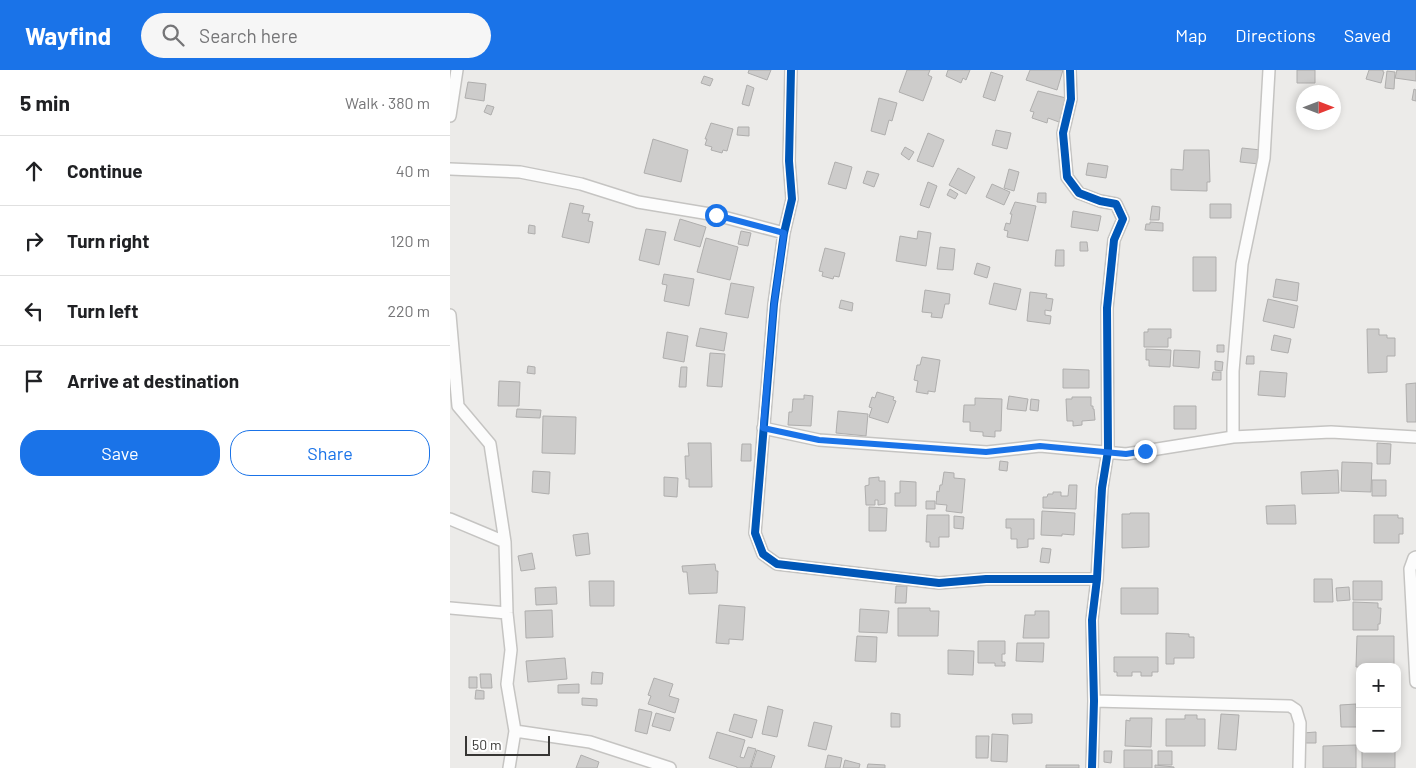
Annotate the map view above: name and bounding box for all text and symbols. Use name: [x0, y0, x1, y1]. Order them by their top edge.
search box: [141, 13, 491, 58]
text: Wayfind: [25, 21, 111, 50]
icon: search: [159, 21, 187, 49]
text: Search here: [199, 24, 298, 47]
text: Map: [1175, 24, 1207, 46]
text: Directions: [1235, 24, 1316, 46]
text: Saved: [1344, 24, 1391, 46]
north arrow: [1296, 85, 1341, 130]
text: 5 min: [20, 90, 70, 115]
text: Walk · 380 m: [345, 93, 430, 112]
icon: ahead: [20, 157, 48, 185]
text: Continue: [67, 159, 143, 182]
text: 40 m: [396, 161, 430, 180]
route start: [705, 204, 728, 227]
icon: right: [20, 227, 48, 255]
text: Turn right: [67, 229, 149, 252]
text: 120 m: [390, 231, 430, 250]
icon: left: [20, 297, 48, 325]
text: Turn left: [67, 299, 138, 322]
text: 220 m: [387, 301, 430, 320]
icon: arrive: [20, 367, 48, 395]
text: Arrive at destination: [67, 369, 239, 392]
button: Save: [20, 430, 220, 476]
button: Share: [230, 430, 430, 476]
route end: [1134, 440, 1157, 463]
map controls: [1356, 663, 1401, 753]
button: +: [1356, 663, 1401, 708]
button: −: [1356, 708, 1401, 753]
scale bar: [465, 733, 550, 756]
text: 50 m: [472, 736, 501, 753]

